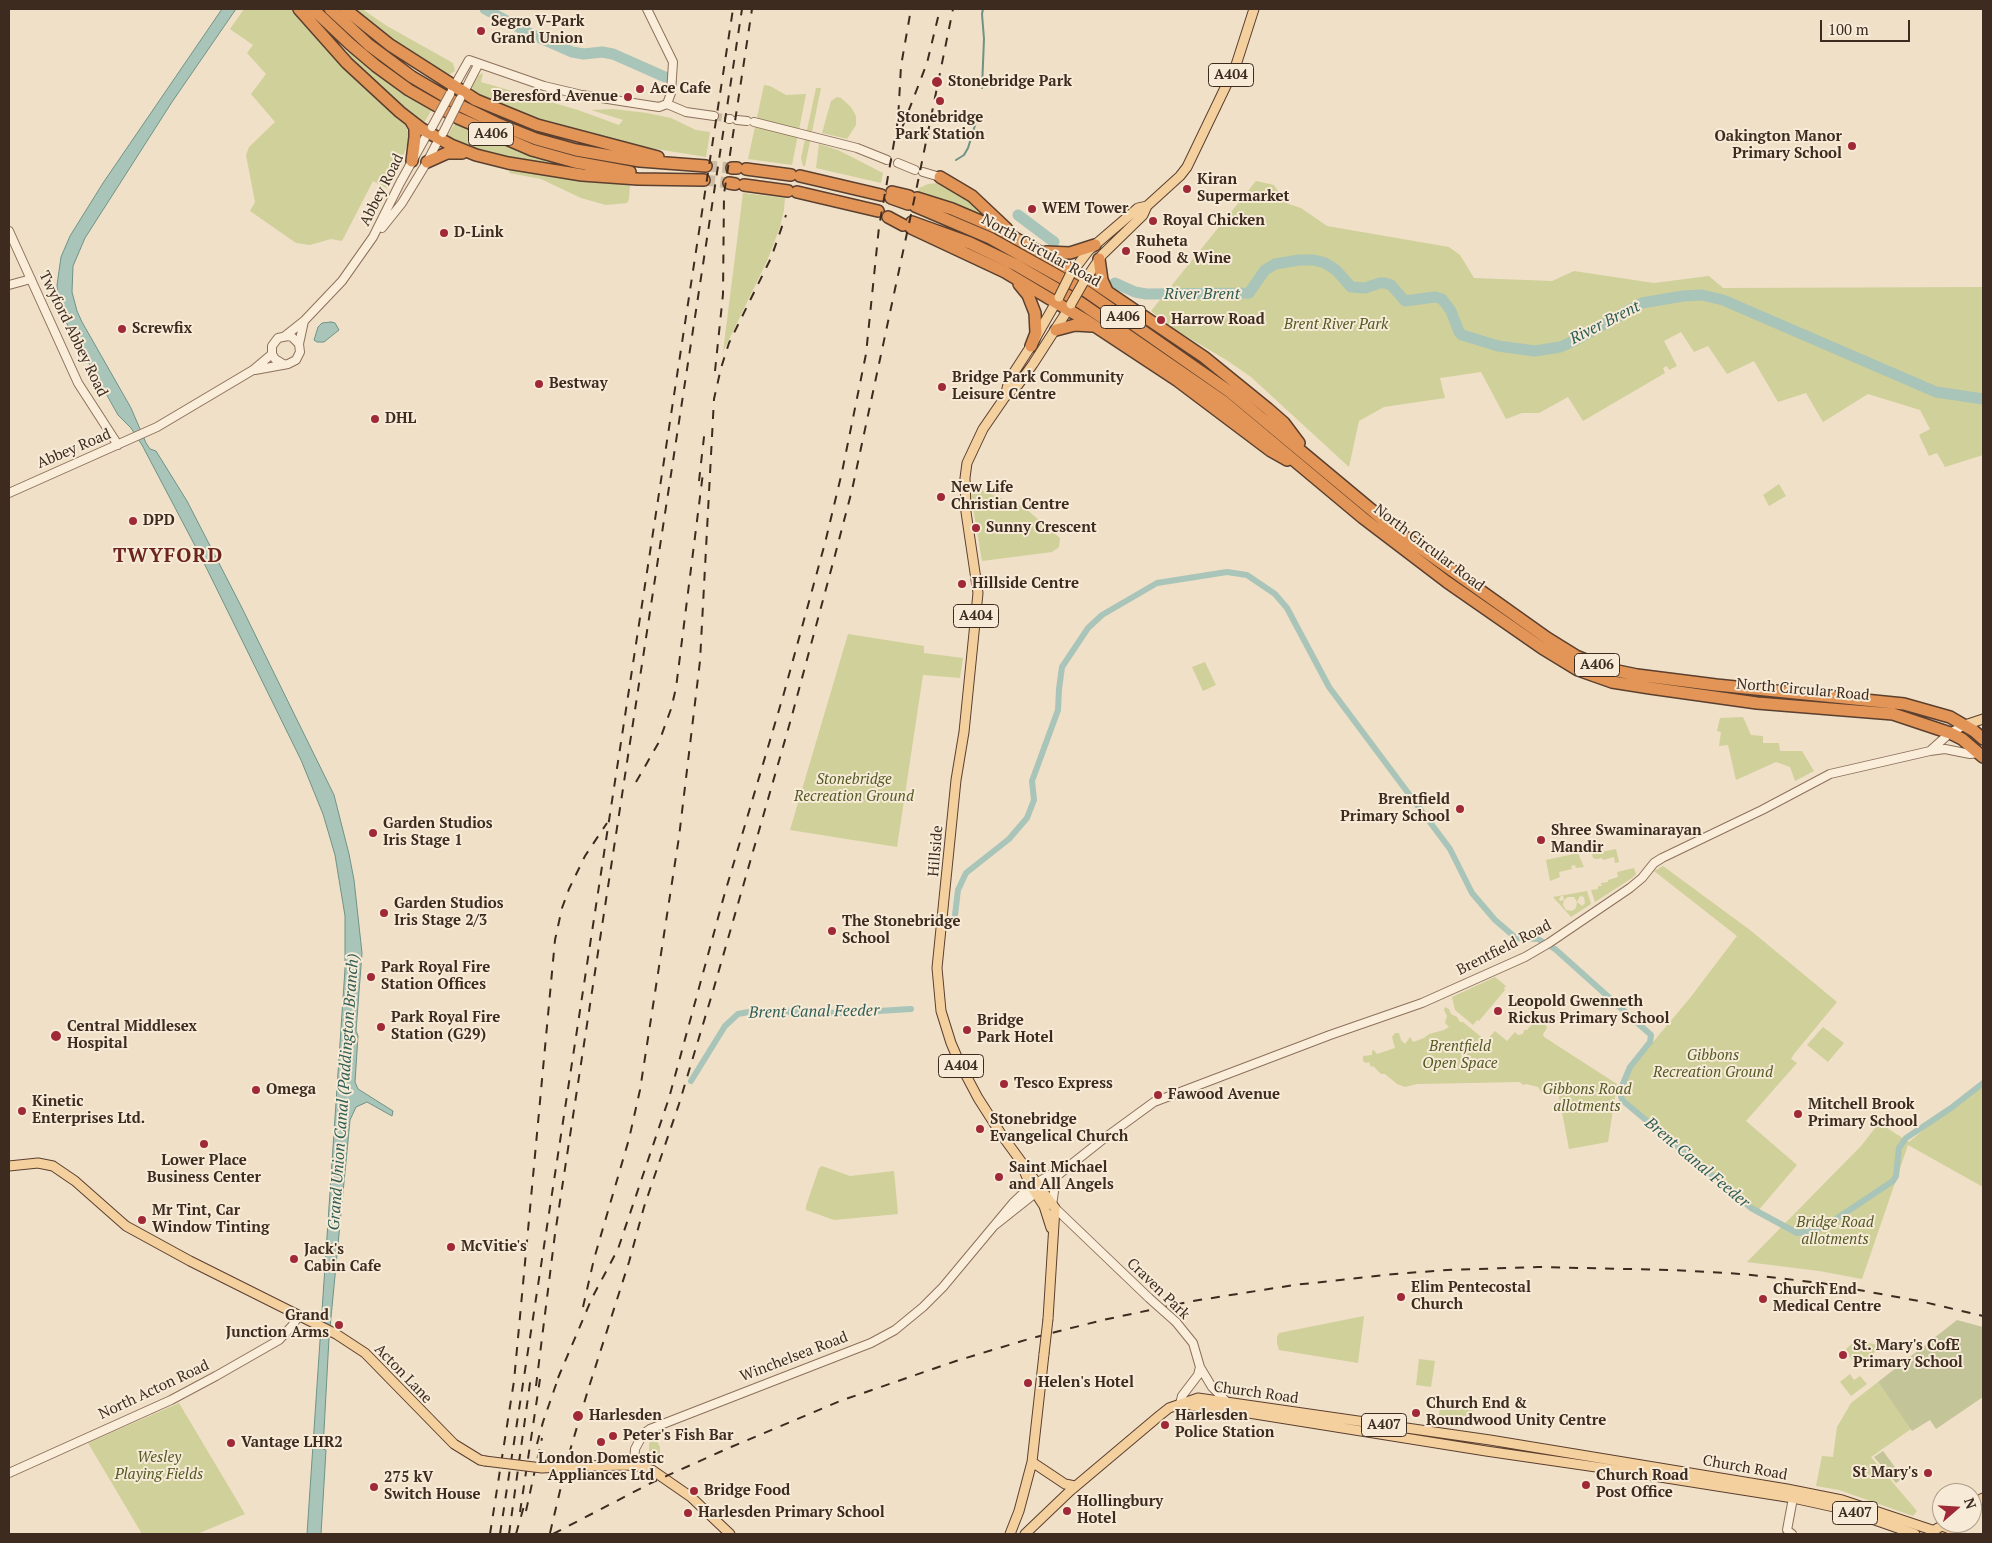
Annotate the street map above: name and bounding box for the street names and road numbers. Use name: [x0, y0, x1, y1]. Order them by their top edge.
road number: A404: [1208, 64, 1254, 86]
road number: A406: [468, 122, 514, 146]
street label: Abbey Road: [356, 151, 408, 229]
street label: North Circular Road: [978, 211, 1104, 291]
street label: Twyford Abbey Road: [35, 268, 111, 400]
road number: A406: [1100, 306, 1146, 328]
street label: Abbey Road: [34, 425, 114, 473]
street label: North Circular Road: [1370, 501, 1488, 595]
road number: A404: [954, 604, 998, 628]
road number: A406: [1574, 654, 1620, 676]
street label: North Circular Road: [1736, 675, 1870, 705]
street label: Hillside: [925, 825, 947, 877]
street label: Brentfield Road: [1454, 916, 1554, 980]
road number: A404: [938, 1054, 984, 1078]
street label: Craven Park: [1123, 1255, 1193, 1323]
street label: Winchelsea Road: [738, 1328, 850, 1386]
street label: Acton Lane: [370, 1341, 436, 1407]
street label: North Acton Road: [96, 1357, 212, 1423]
street label: Church Road: [1212, 1378, 1300, 1408]
road number: A407: [1362, 1414, 1406, 1436]
street label: Church Road: [1701, 1452, 1789, 1484]
road number: A407: [1832, 1502, 1878, 1525]

